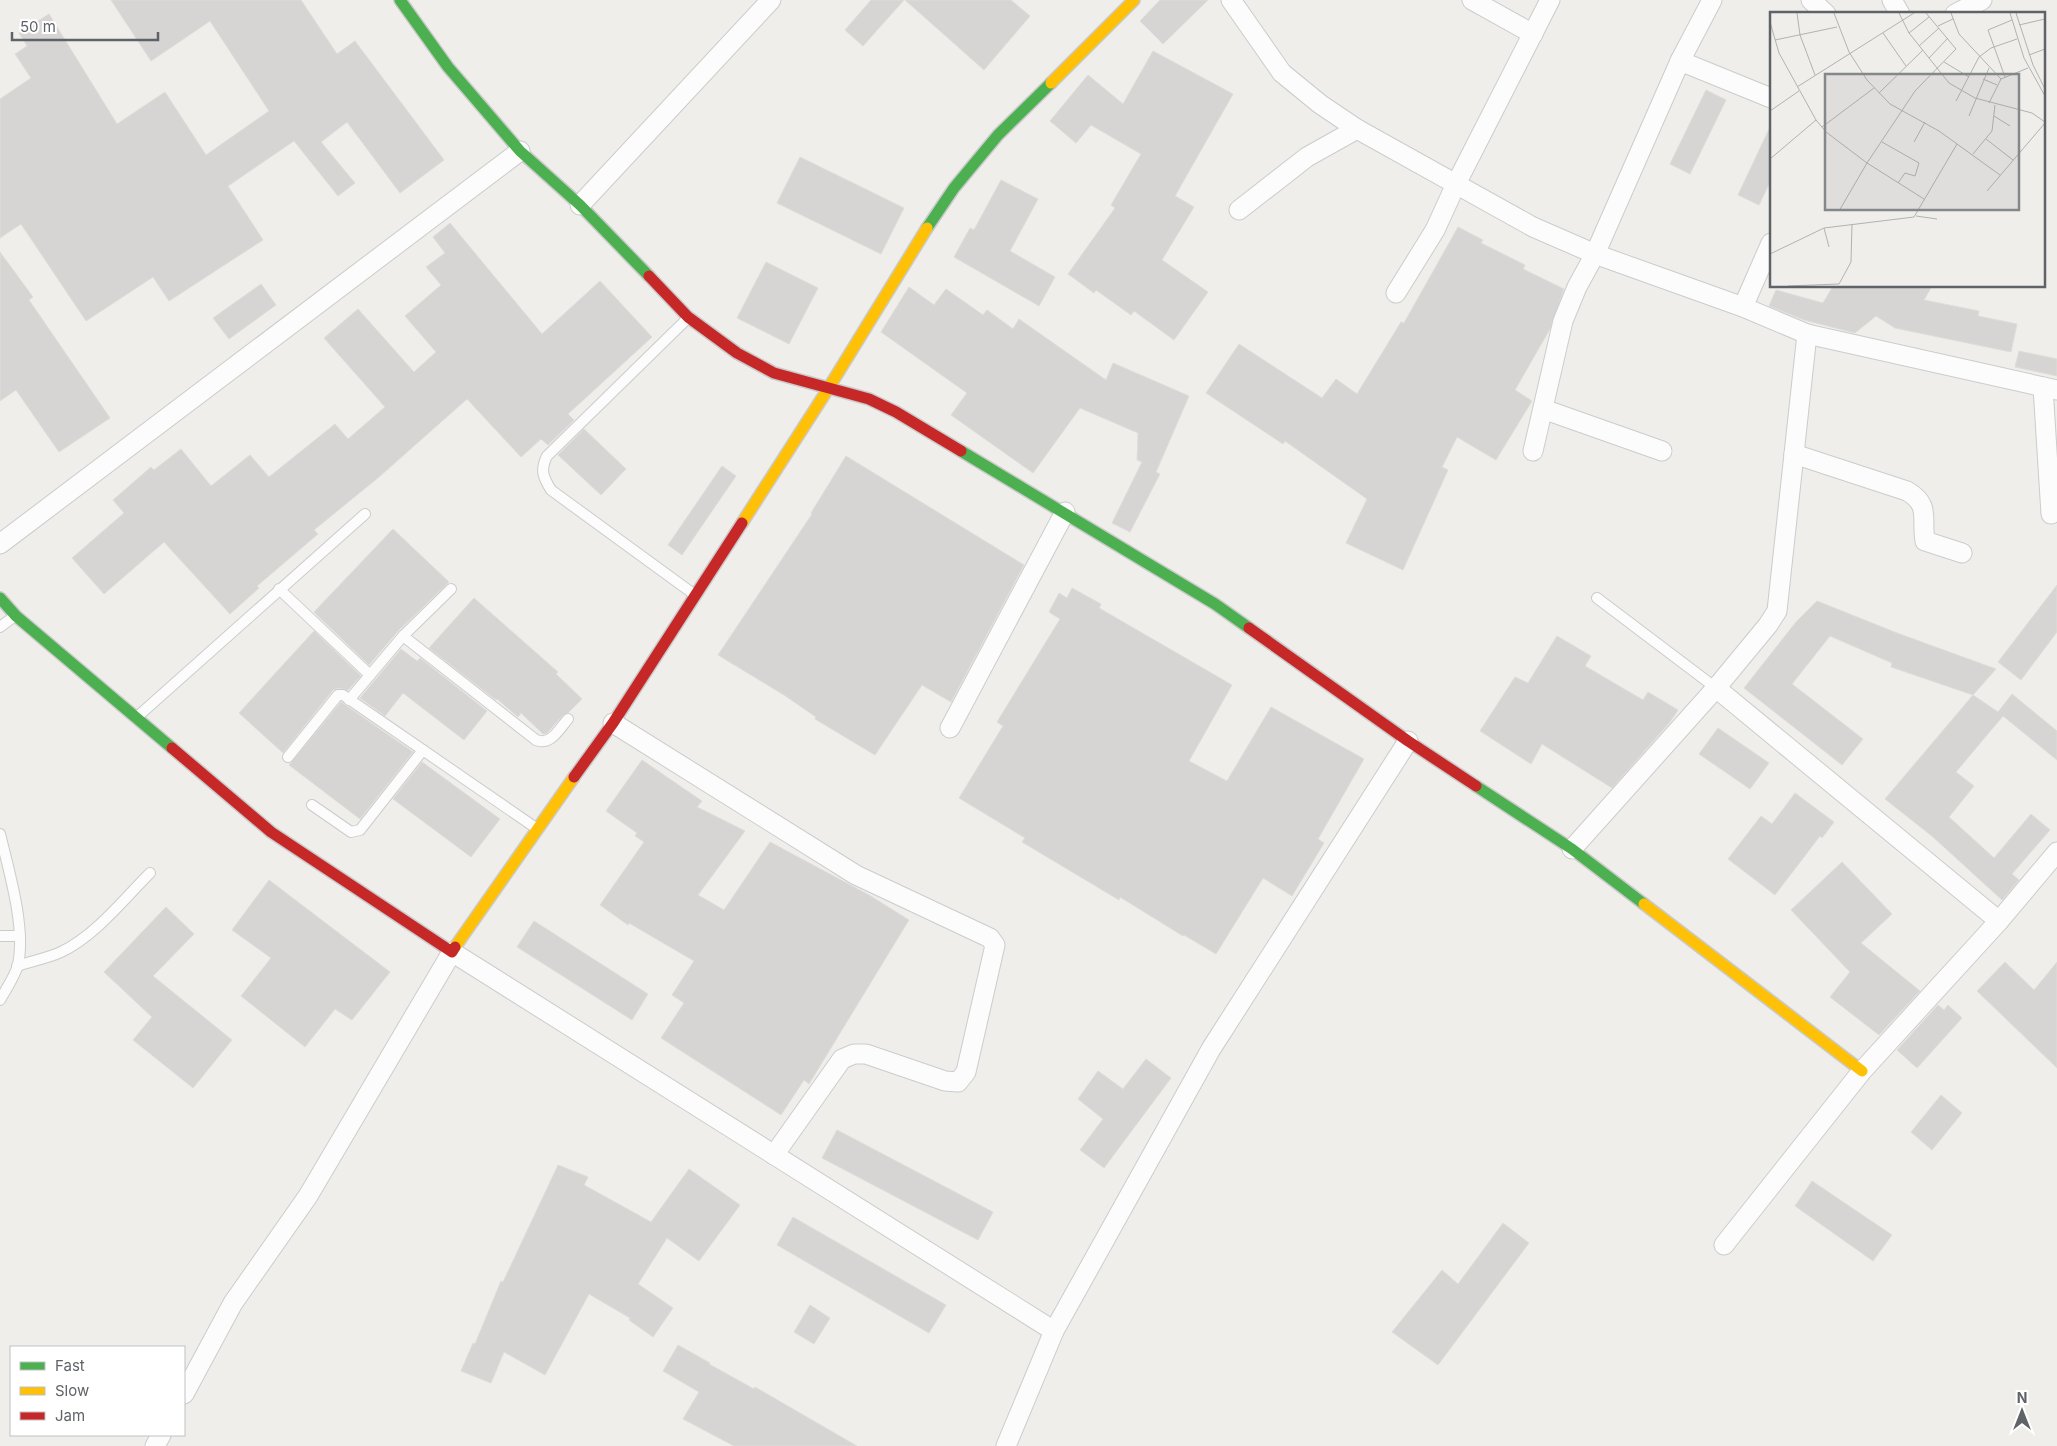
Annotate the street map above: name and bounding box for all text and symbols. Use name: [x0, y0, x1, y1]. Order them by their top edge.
scale bar: [12, 10, 159, 42]
inset map: [1770, 12, 2044, 288]
text: 50 m: [20, 17, 56, 36]
legend: [10, 1346, 185, 1436]
text: Fast: [55, 1356, 85, 1375]
text: Slow: [55, 1381, 89, 1400]
north arrow: [1997, 1386, 2047, 1436]
text: N: [2017, 1389, 2027, 1406]
text: Jam: [55, 1406, 85, 1425]

